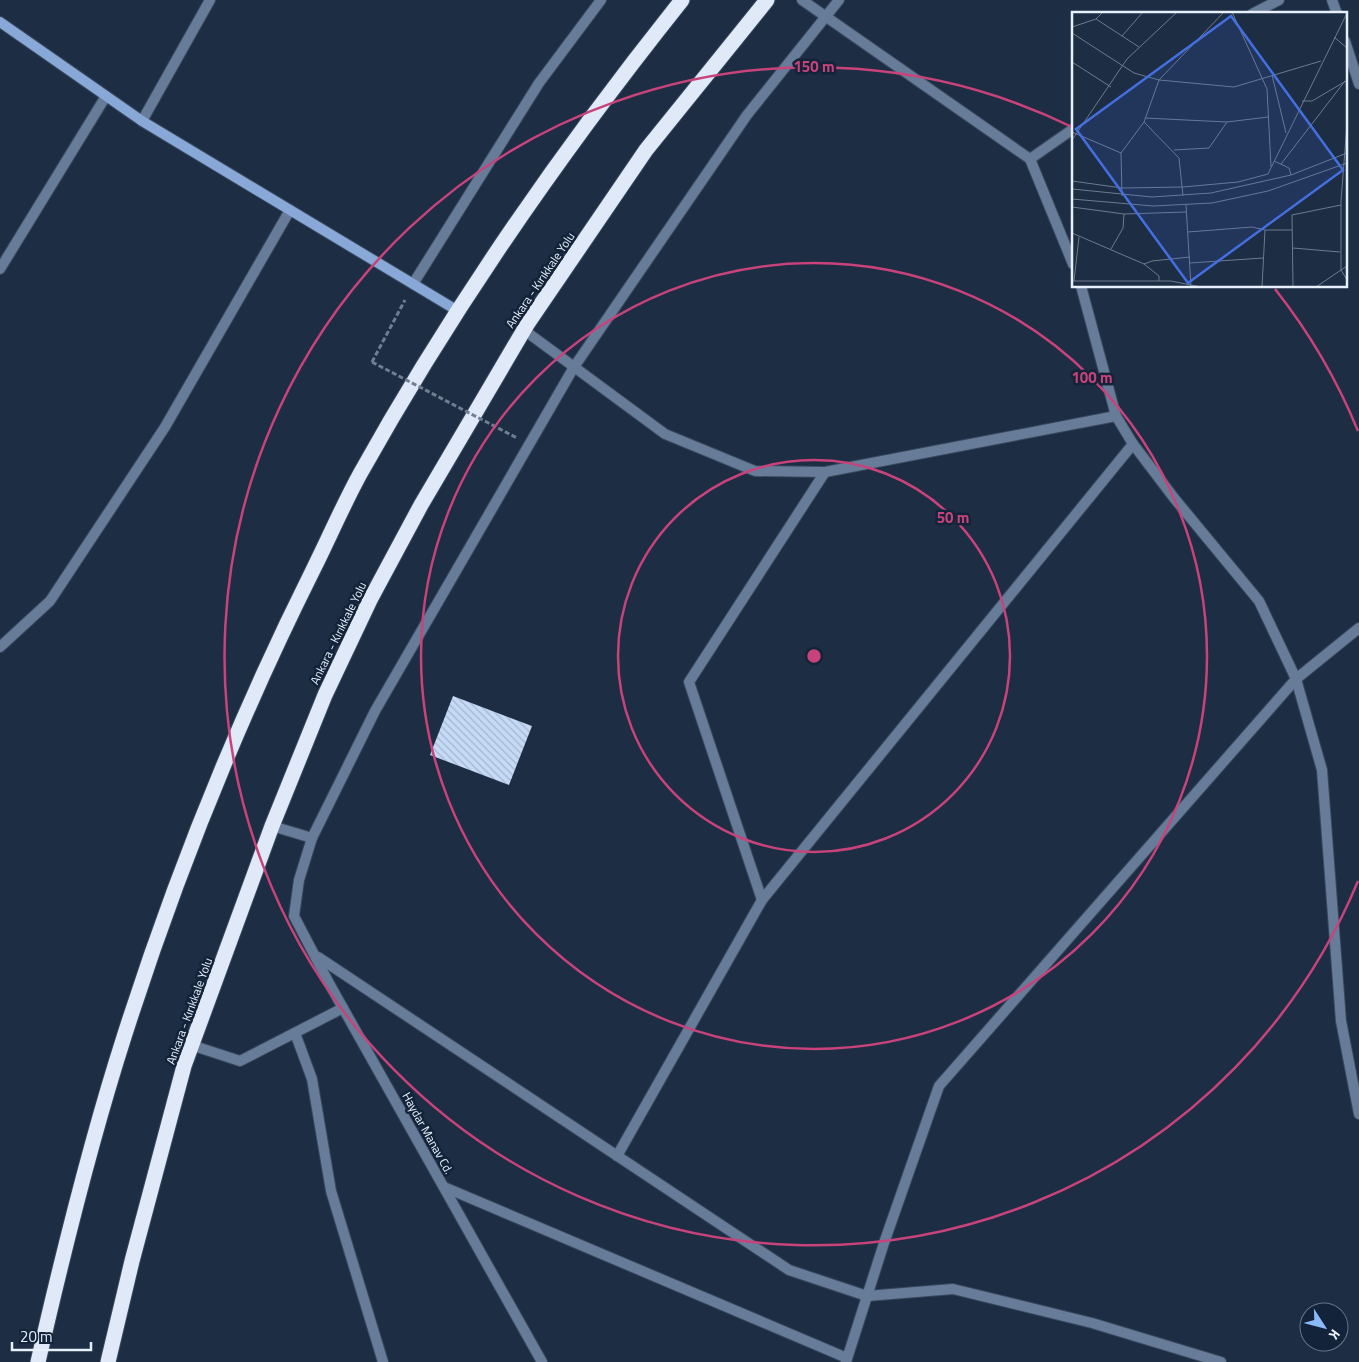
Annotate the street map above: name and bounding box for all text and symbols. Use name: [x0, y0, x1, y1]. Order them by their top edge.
inset map: [1072, 12, 1346, 288]
text: 150 m: [793, 55, 835, 78]
street label: Ankara - Kırıkkale Yolu: [501, 228, 579, 332]
text: 100 m: [1071, 366, 1113, 389]
text: 50 m: [937, 506, 969, 529]
street label: Ankara - Kırıkkale Yolu: [305, 578, 371, 688]
centre of rings: [805, 647, 823, 665]
street label: Ankara - Kırıkkale Yolu: [161, 955, 217, 1067]
street label: Haydar Manav Cd.: [398, 1089, 458, 1177]
north arrow: [1299, 1302, 1349, 1352]
scale bar: [12, 1320, 91, 1352]
text: 20 m: [20, 1325, 53, 1348]
text: K: [1324, 1325, 1346, 1345]

